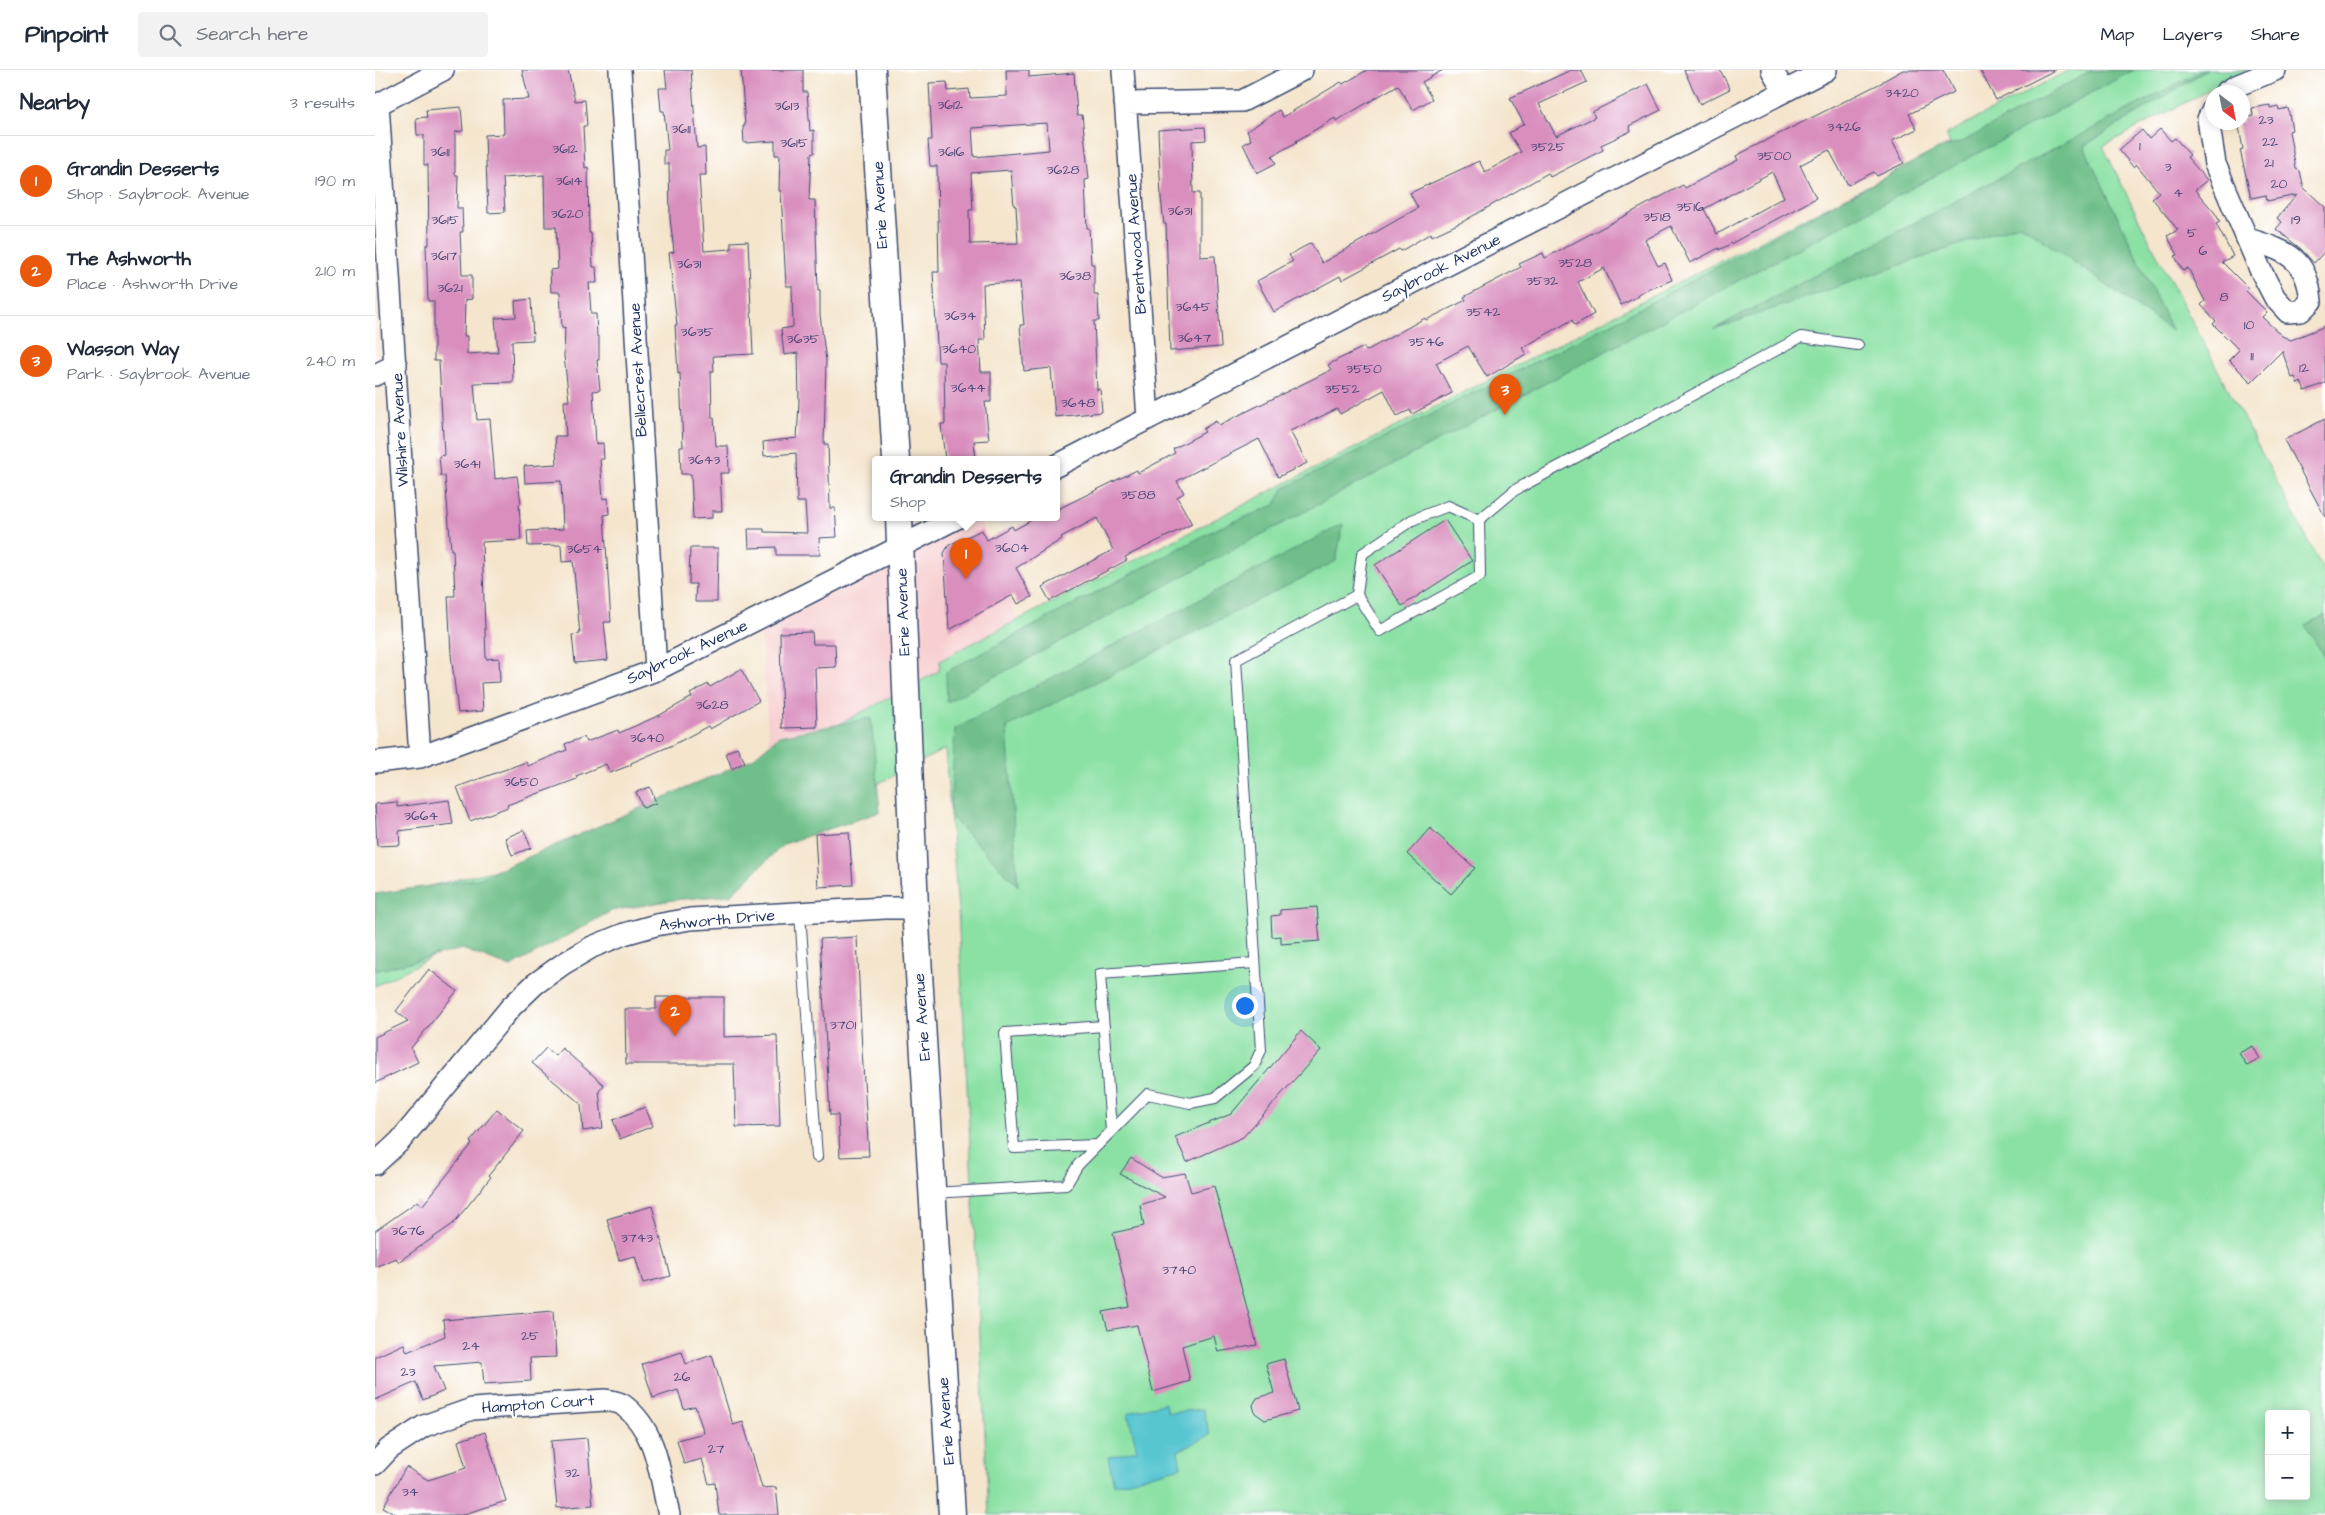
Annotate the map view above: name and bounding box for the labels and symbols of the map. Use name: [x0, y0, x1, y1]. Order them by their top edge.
house number: 3420: [1885, 83, 1919, 103]
north arrow: [2205, 85, 2250, 130]
house number: 3612: [937, 95, 963, 115]
house number: 3613: [775, 96, 799, 116]
house number: 23: [2258, 110, 2274, 130]
house number: 3426: [1827, 117, 1861, 137]
house number: 3611: [671, 119, 691, 139]
house number: 22: [2262, 132, 2278, 152]
house number: 3615: [780, 133, 808, 153]
house number: 1: [2139, 136, 2141, 156]
house number: 3525: [1531, 137, 1566, 157]
house number: 3612: [552, 139, 578, 159]
house number: 3611: [430, 142, 450, 162]
house number: 3616: [938, 142, 964, 162]
house number: 3500: [1757, 146, 1792, 166]
house number: 21: [2264, 153, 2274, 173]
house number: 3: [2164, 157, 2172, 177]
street label: Erie Avenue: [867, 160, 893, 249]
house number: 3628: [1047, 160, 1080, 180]
house number: 3614: [555, 171, 583, 191]
street label: Brentwood Avenue: [1120, 173, 1152, 315]
house number: 20: [2271, 174, 2288, 194]
house number: 4: [2173, 183, 2183, 203]
house number: 3516: [1676, 197, 1704, 217]
house number: 3631: [1168, 201, 1193, 221]
house number: 3620: [551, 204, 584, 224]
house number: 3518: [1643, 207, 1671, 227]
house number: 3615: [431, 210, 459, 230]
house number: 19: [2291, 210, 2301, 230]
house number: 5: [2187, 223, 2197, 243]
street label: Saybrook Avenue: [1378, 228, 1505, 308]
house number: 6: [2199, 241, 2208, 261]
house number: 3617: [431, 246, 458, 266]
house number: 3528: [1558, 253, 1592, 273]
house number: 3631: [677, 254, 702, 274]
house number: 3638: [1059, 266, 1091, 286]
house number: 3532: [1526, 271, 1558, 291]
house number: 3621: [437, 278, 463, 298]
house number: 8: [2219, 287, 2229, 307]
house number: 3645: [1175, 297, 1211, 317]
street label: Bellecrest Avenue: [623, 302, 652, 438]
house number: 3542: [1466, 302, 1500, 322]
house number: 3634: [944, 306, 977, 326]
house number: 10: [2244, 315, 2254, 335]
house number: 3635: [681, 322, 714, 342]
house number: 3647: [1177, 328, 1211, 348]
house number: 3635: [787, 329, 820, 349]
house number: 3546: [1408, 332, 1444, 352]
house number: 3640: [942, 339, 976, 359]
house number: 11: [2250, 346, 2254, 366]
house number: 12: [2299, 358, 2309, 378]
house number: 3550: [1346, 359, 1382, 379]
street label: Wilshire Avenue: [386, 372, 414, 488]
pin: 3: [1489, 374, 1521, 415]
house number: 3644: [951, 378, 986, 398]
house number: 3552: [1325, 379, 1359, 399]
house number: 3648: [1061, 393, 1095, 413]
house number: 3643: [688, 450, 720, 470]
house number: 3641: [453, 454, 481, 474]
house number: 3588: [1120, 485, 1156, 505]
pin: 1: [950, 538, 982, 579]
house number: 3604: [995, 538, 1030, 558]
house number: 3654: [566, 539, 602, 559]
street label: Erie Avenue: [890, 567, 916, 656]
street label: Saybrook Avenue: [623, 614, 752, 691]
house number: 3628: [696, 695, 729, 715]
house number: 3640: [630, 728, 664, 748]
house number: 3650: [504, 772, 538, 792]
house number: 3664: [404, 806, 439, 826]
street label: Ashworth Drive: [658, 904, 776, 936]
street label: Erie Avenue: [908, 972, 936, 1062]
your location: [1232, 993, 1258, 1019]
pin: 2: [659, 995, 691, 1036]
house number: 3701: [830, 1015, 856, 1035]
house number: 3676: [391, 1221, 425, 1241]
house number: 3743: [621, 1228, 653, 1248]
house number: 3740: [1162, 1260, 1196, 1280]
house number: 25: [521, 1326, 539, 1346]
house number: 24: [462, 1336, 480, 1356]
house number: 23: [400, 1362, 416, 1382]
house number: 26: [674, 1367, 691, 1387]
street label: Erie Avenue: [932, 1376, 960, 1466]
street label: Hampton Court: [481, 1389, 596, 1419]
house number: 27: [708, 1439, 725, 1459]
house number: 32: [564, 1463, 580, 1483]
house number: 34: [402, 1482, 419, 1502]

